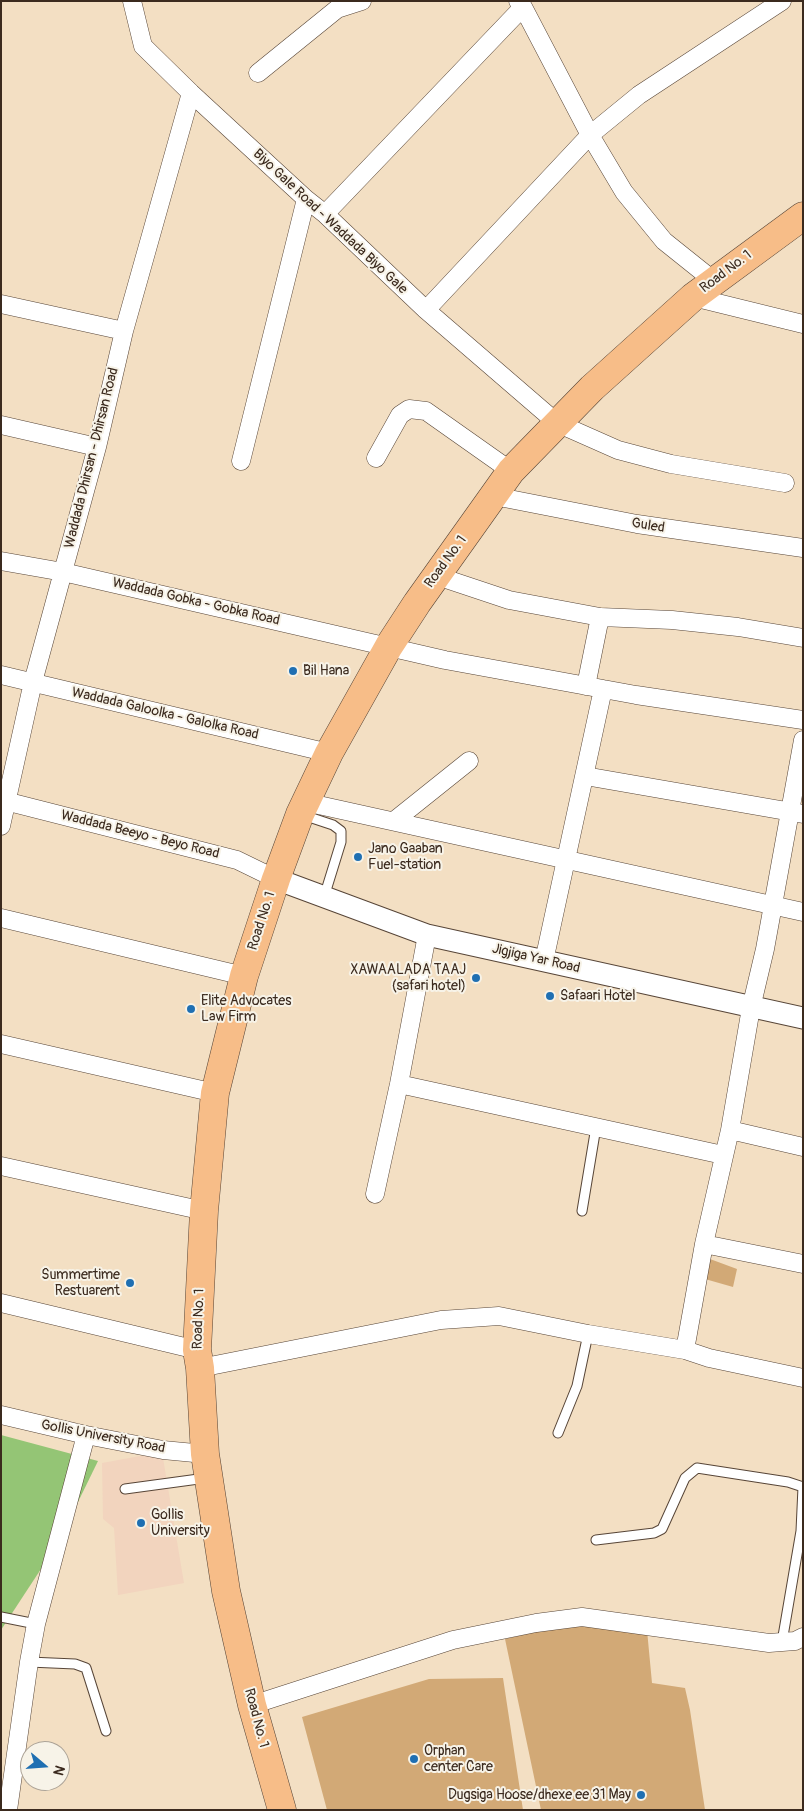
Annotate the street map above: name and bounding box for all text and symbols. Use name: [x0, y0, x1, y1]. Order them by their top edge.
street label: Biyo Gale Road - Waddada Biyo Gale: [249, 146, 411, 298]
street label: Road No. 1: [697, 247, 755, 297]
street label: Waddada Dhirsan - Dhirsan Road: [61, 366, 123, 550]
street label: Guled: [630, 515, 666, 537]
street label: Road No. 1: [421, 533, 471, 591]
street label: Waddada Gobka - Gobka Road: [111, 575, 281, 629]
place label: Bil Hana: [303, 663, 349, 679]
marker: Bil Hana: [287, 665, 299, 677]
street label: Waddada Galoolka - Galolka Road: [70, 684, 260, 744]
street label: Waddada Beeyo - Beyo Road: [59, 807, 221, 863]
place label: Jano Gaaban Fuel-station: [368, 841, 443, 874]
marker: Jano Gaaban Fuel-station: [352, 851, 364, 863]
street label: Road No. 1: [245, 890, 279, 952]
street label: Jigjiga Yar Road: [490, 941, 582, 977]
place label: XAWAALADA TAAJ (safari hotel): [350, 962, 466, 994]
marker: XAWAALADA TAAJ (safari hotel): [470, 972, 482, 984]
place label: Safaari Hotel: [560, 988, 636, 1004]
marker: Safaari Hotel: [544, 990, 556, 1002]
place label: Elite Advocates Law Firm: [201, 993, 291, 1026]
marker: Elite Advocates Law Firm: [185, 1003, 197, 1015]
place label: Summertime Restuarent: [41, 1267, 120, 1300]
marker: Summertime Restuarent: [124, 1277, 136, 1289]
street label: Road No. 1: [190, 1288, 208, 1350]
street label: Gollis University Road: [40, 1417, 166, 1457]
place label: Gollis University: [151, 1507, 210, 1540]
marker: Gollis University: [135, 1517, 147, 1529]
street label: Road No. 1: [240, 1687, 272, 1749]
north arrow: [20, 1741, 70, 1791]
place label: Orphan center Care: [424, 1743, 493, 1775]
marker: Orphan center Care: [408, 1753, 420, 1765]
text: N: [49, 1763, 68, 1778]
place label: Dugsiga Hoose/dhexe ee 31 May: [448, 1787, 631, 1803]
marker: Dugsiga Hoose/dhexe ee 31 May: [635, 1789, 647, 1801]

